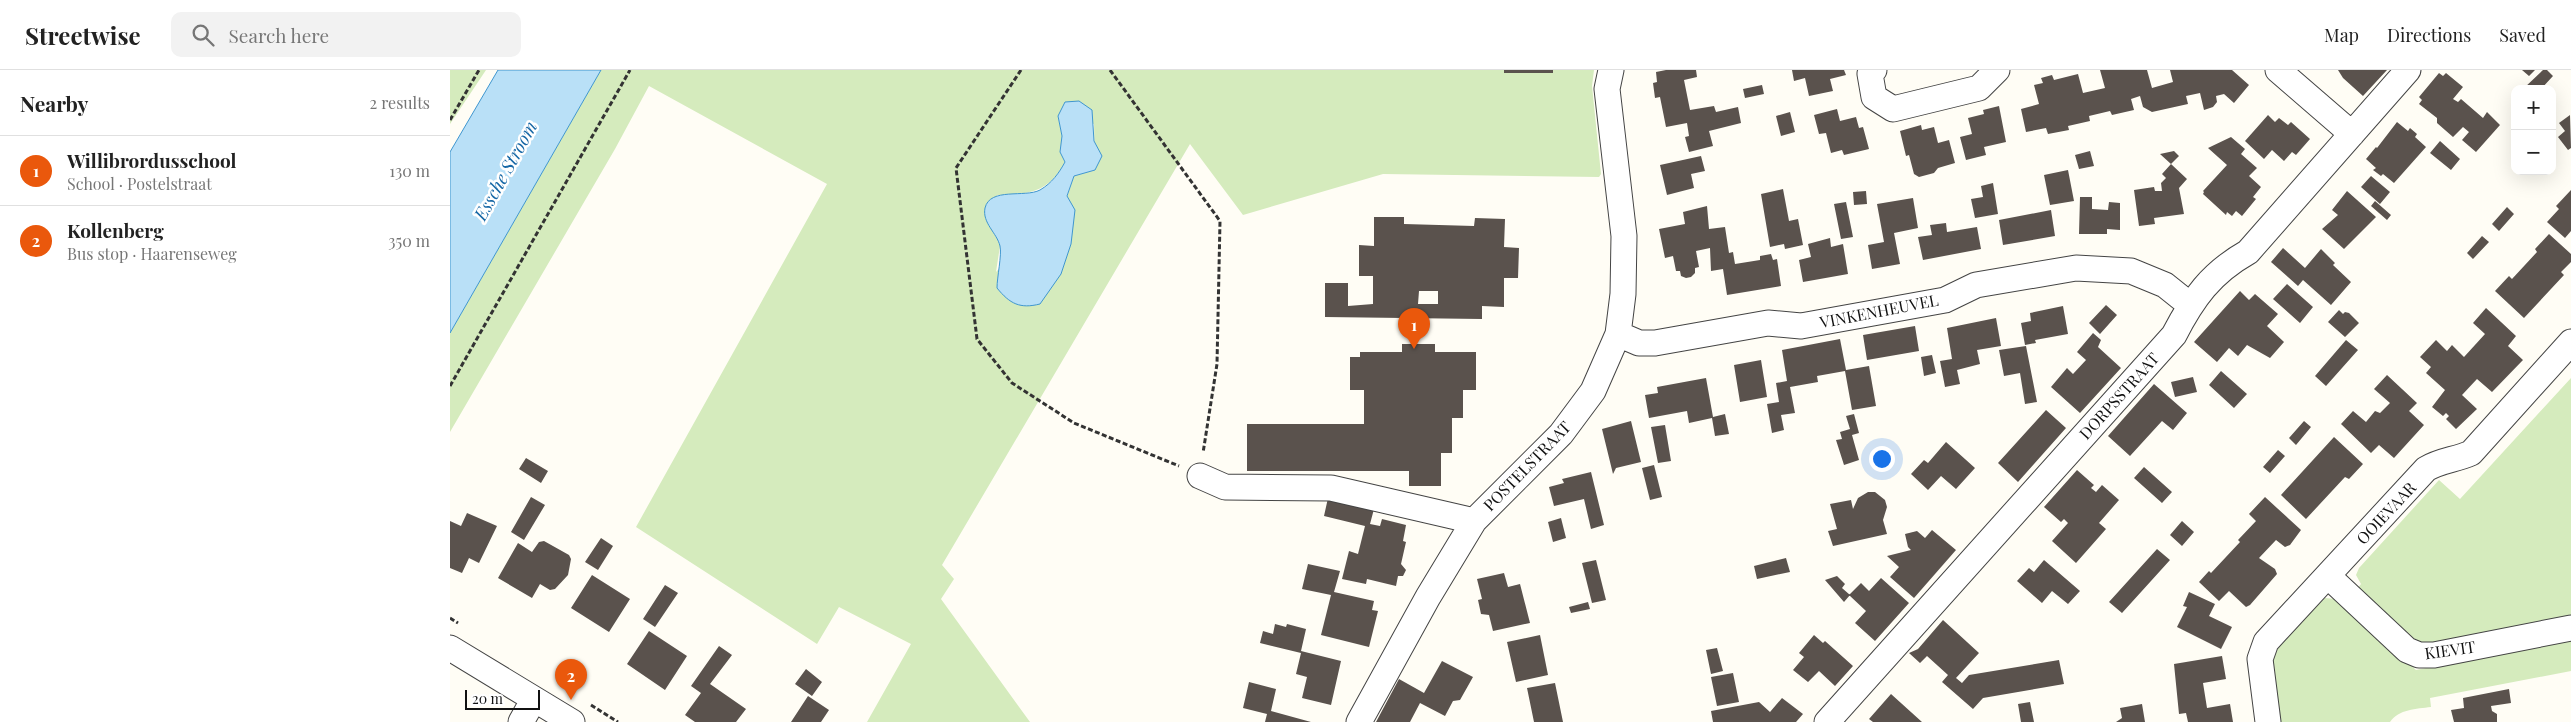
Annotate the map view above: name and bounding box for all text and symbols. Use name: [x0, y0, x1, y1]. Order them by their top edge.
search box: [171, 12, 521, 57]
text: Streetwise: [25, 19, 141, 51]
icon: search: [189, 21, 217, 49]
text: Search here: [229, 22, 329, 48]
text: Map: [2324, 23, 2359, 47]
text: Directions: [2387, 23, 2471, 47]
text: Saved: [2499, 23, 2546, 47]
map controls: [2511, 85, 2556, 175]
button: +: [2511, 85, 2556, 130]
text: Nearby: [20, 89, 89, 117]
text: 2 results: [370, 92, 430, 113]
water label: Essche Stroom: [468, 117, 542, 225]
button: −: [2511, 130, 2556, 175]
text: Willibrordusschool: [67, 147, 236, 173]
text: 1: [33, 160, 39, 181]
text: 130 m: [389, 160, 430, 181]
text: School · Postelstraat: [67, 173, 212, 194]
text: Kollenberg: [67, 217, 164, 243]
text: 2: [32, 230, 40, 251]
text: 350 m: [388, 230, 430, 251]
text: Bus stop · Haarenseweg: [67, 243, 237, 264]
street label: VINKENHEUVEL: [1817, 289, 1940, 332]
pin: 1: [1398, 308, 1430, 349]
street label: DORPSSTRAAT: [2074, 348, 2163, 444]
street label: POSTELSTRAAT: [1478, 416, 1575, 515]
your location: [1869, 446, 1895, 472]
street label: OOIEVAAR: [2351, 477, 2420, 548]
street label: KIEVIT: [2423, 636, 2477, 663]
pin: 2: [555, 659, 587, 700]
scale bar: [465, 687, 540, 710]
text: 20 m: [472, 689, 503, 708]

